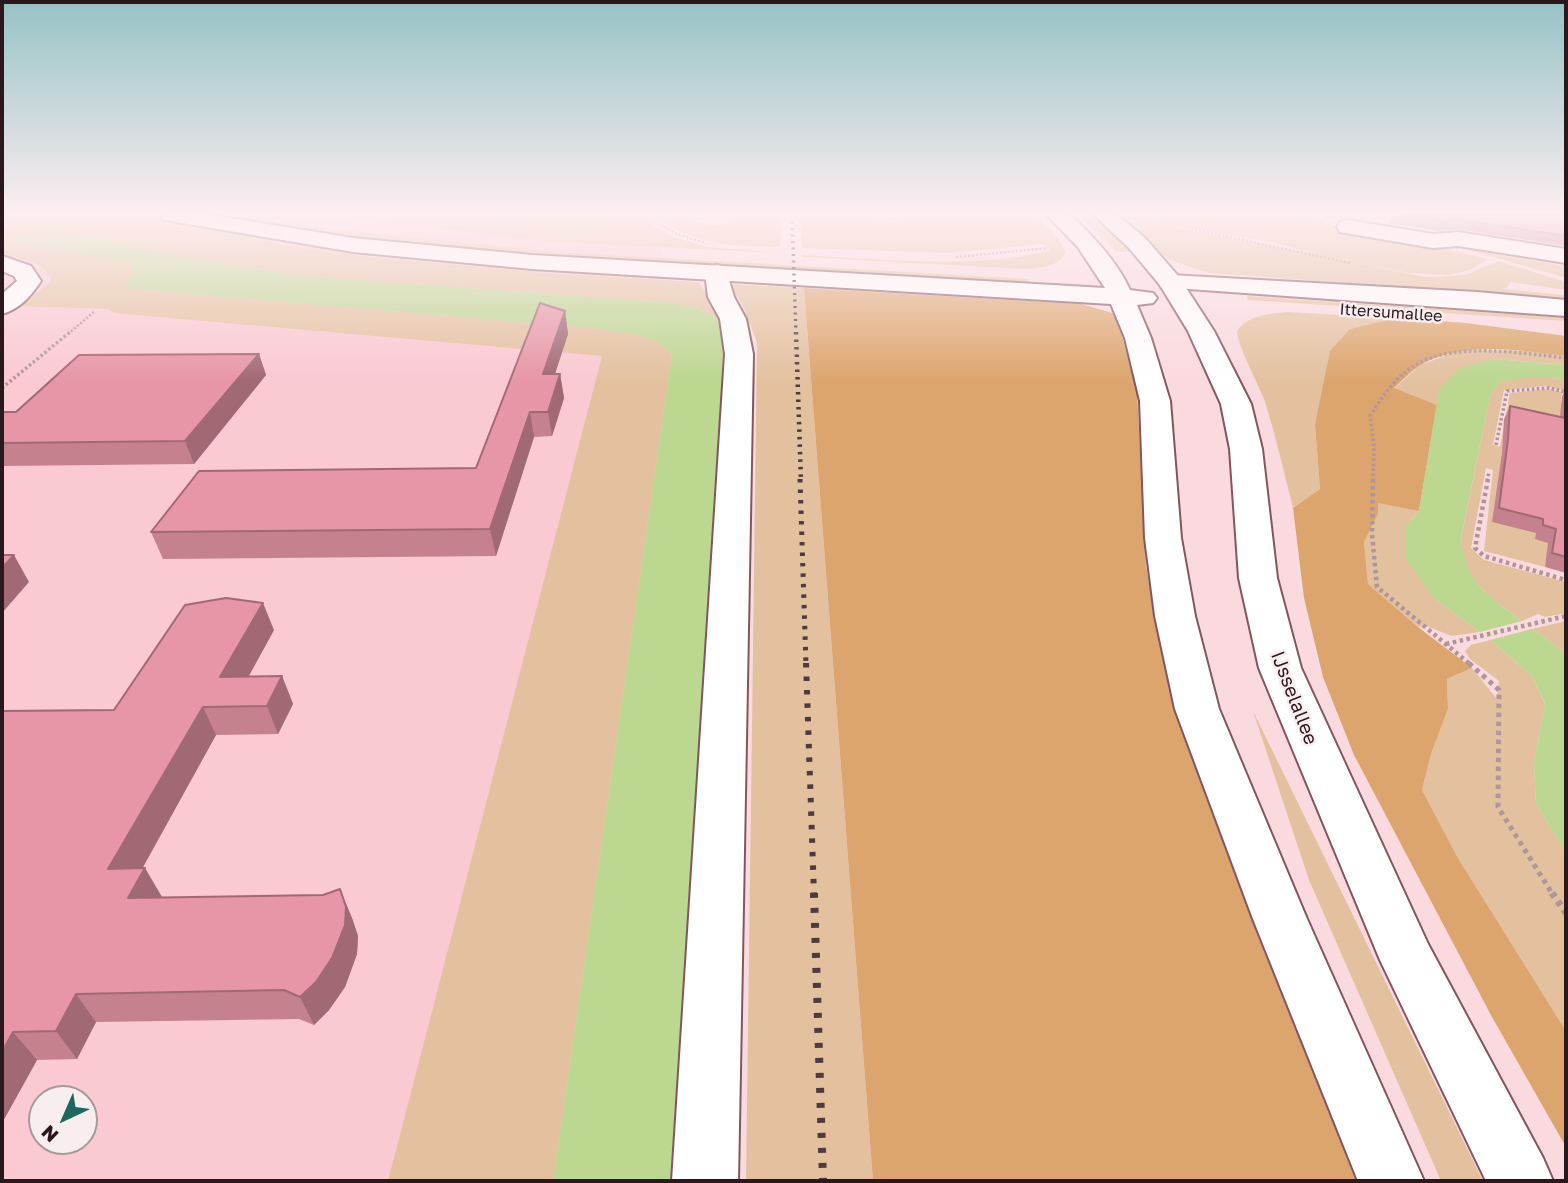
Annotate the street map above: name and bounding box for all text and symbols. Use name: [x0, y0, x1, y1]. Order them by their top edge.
street label: Ittersumallee: [1339, 300, 1443, 326]
street label: IJsselallee: [1266, 648, 1322, 748]
north arrow: [28, 1085, 98, 1155]
text: N: [36, 1121, 63, 1147]

